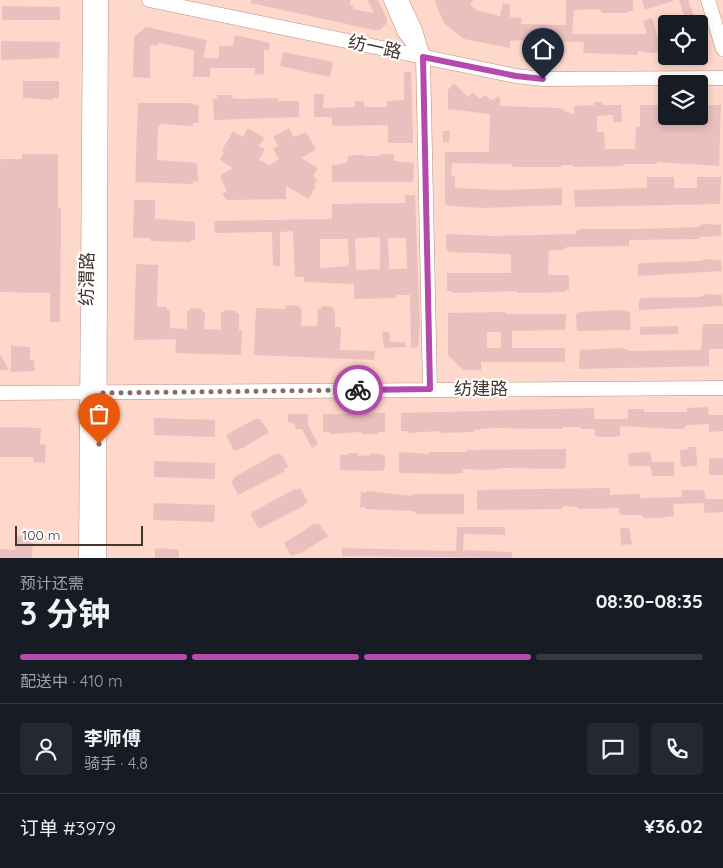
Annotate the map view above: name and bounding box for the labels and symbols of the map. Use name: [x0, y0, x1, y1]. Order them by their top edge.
pin: [522, 28, 564, 79]
street label: 纺一路: [346, 30, 404, 63]
street label: 纺渭路: [75, 252, 98, 306]
courier: [333, 365, 383, 415]
street label: 纺建路: [454, 377, 508, 400]
pin: [78, 393, 120, 444]
scale bar: [15, 523, 142, 546]

